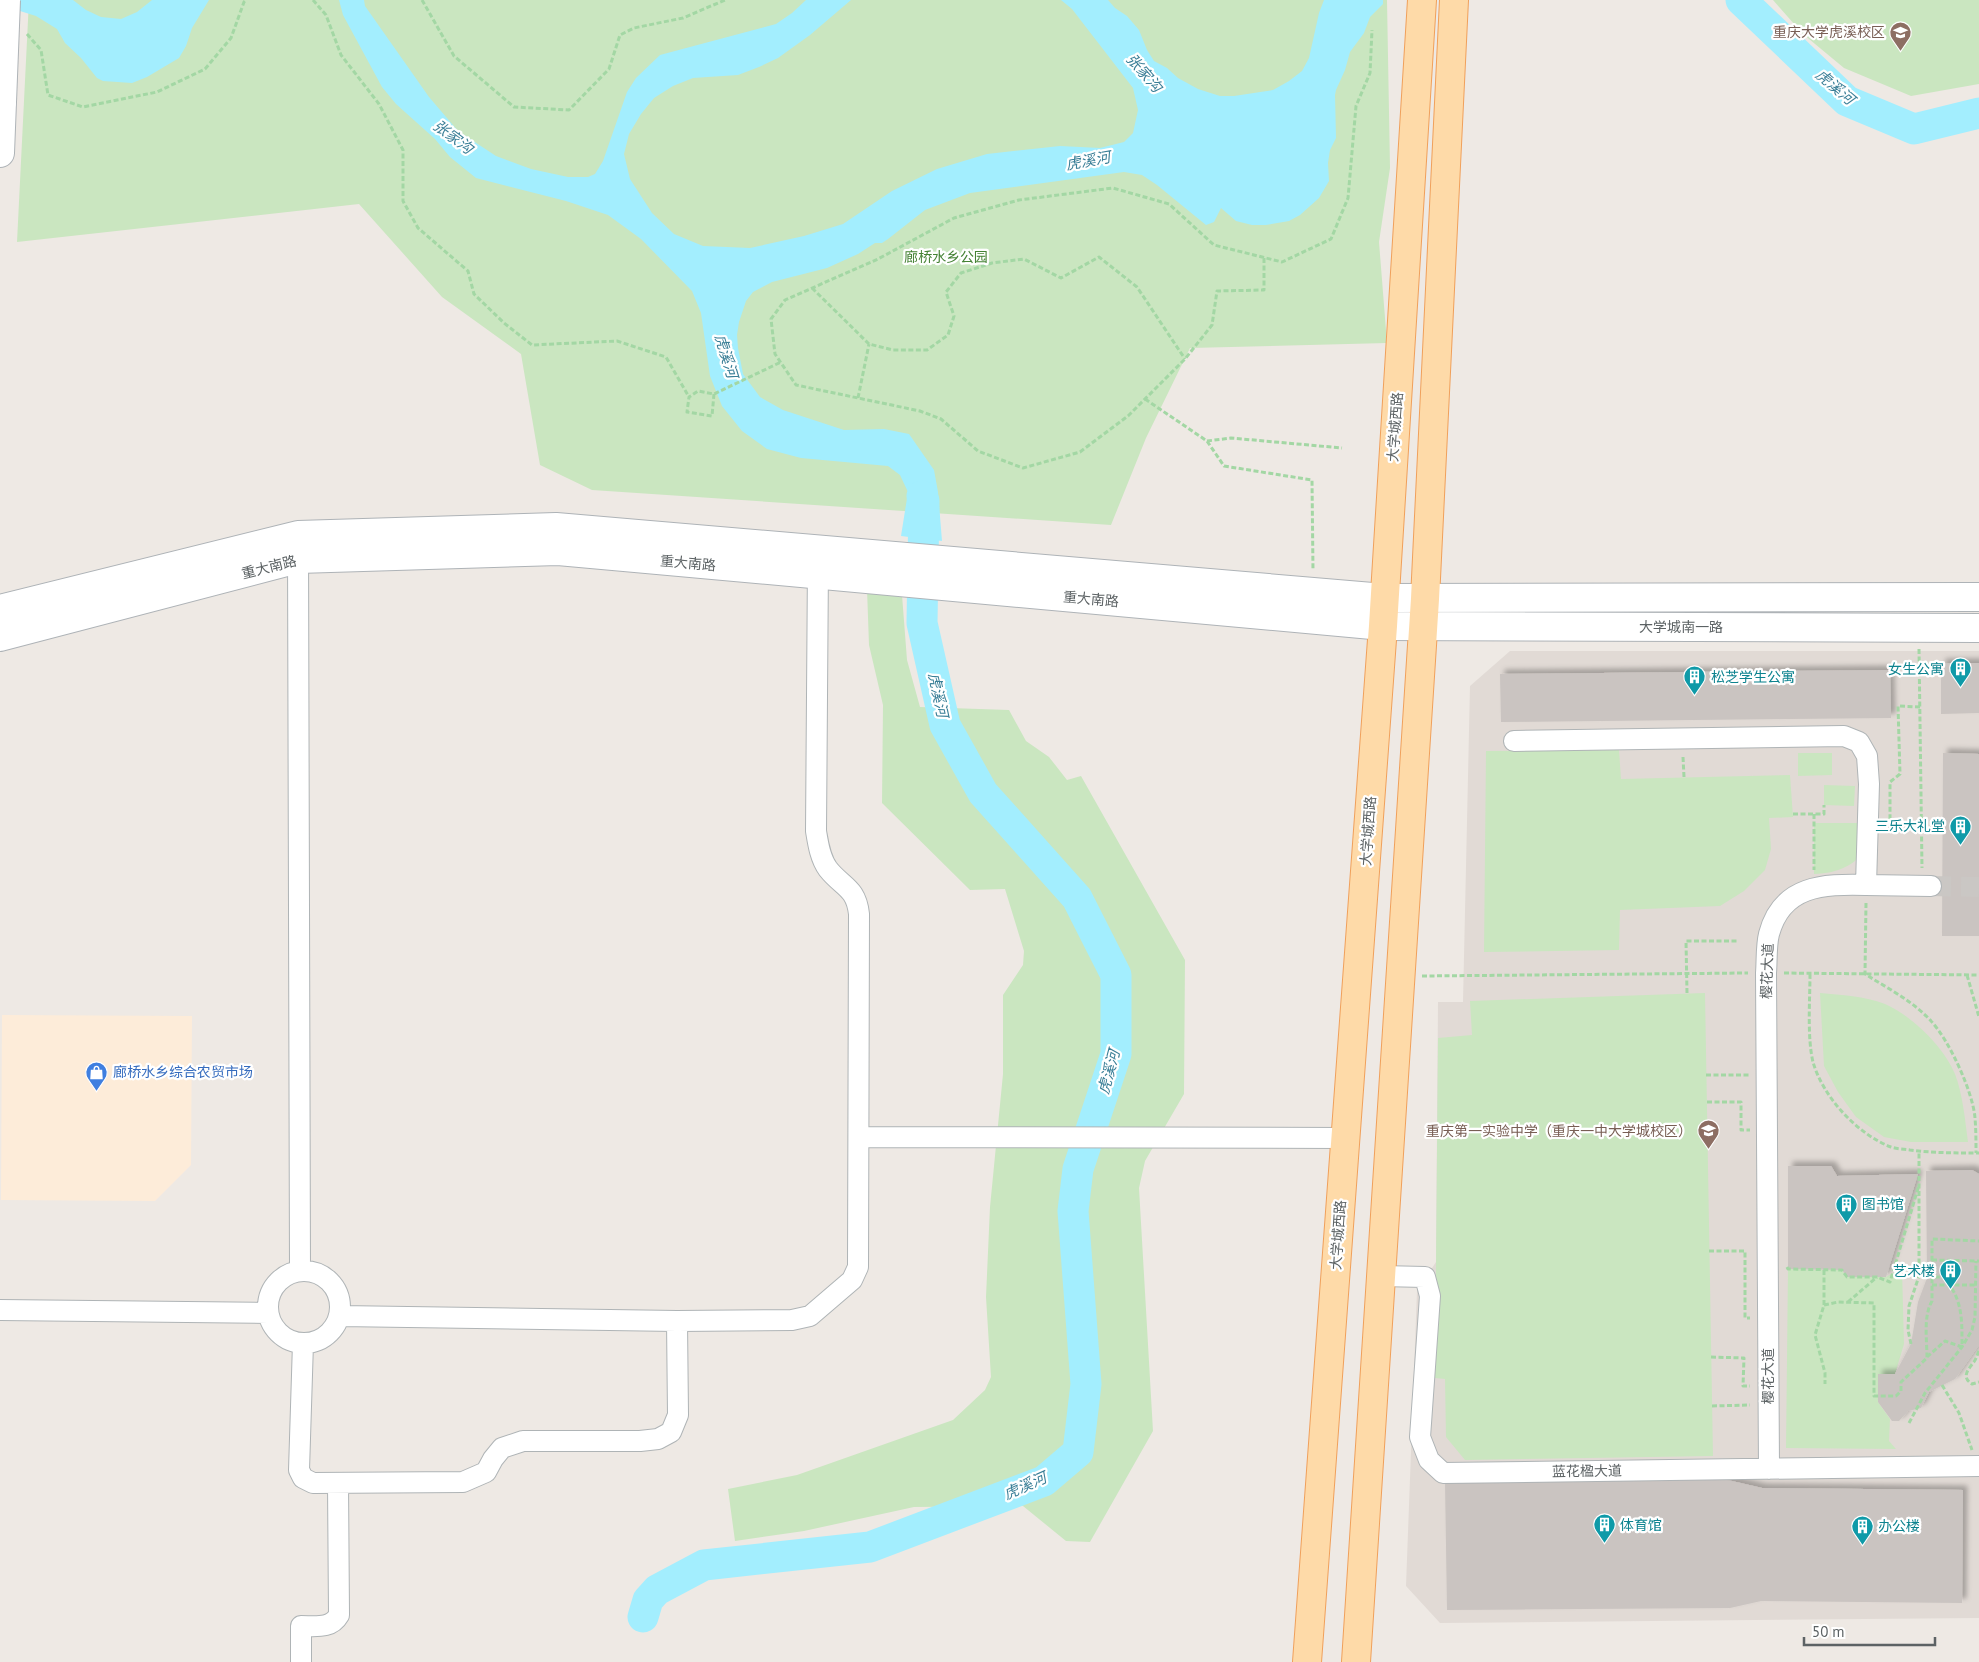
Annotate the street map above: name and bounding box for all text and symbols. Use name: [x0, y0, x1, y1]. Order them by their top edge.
school or university icon: 重庆大学虎溪校区: [1889, 20, 1913, 51]
place label: 重庆大学虎溪校区: [1773, 23, 1885, 41]
water label: 张家沟: [1122, 49, 1168, 97]
water label: 虎溪河: [1812, 65, 1861, 110]
water label: 张家沟: [430, 115, 479, 159]
water label: 虎溪河: [1064, 147, 1115, 174]
park label: 廊桥水乡公园: [904, 248, 988, 266]
water label: 虎溪河: [711, 332, 743, 383]
street label: 大学城西路: [1384, 391, 1406, 463]
street label: 重大南路: [240, 551, 298, 583]
street label: 重大南路: [659, 552, 717, 574]
street label: 重大南路: [1062, 588, 1120, 610]
street label: 大学城南一路: [1639, 618, 1723, 636]
building icon: 女生公寓: [1948, 657, 1972, 688]
place label: 女生公寓: [1888, 660, 1944, 678]
building icon: 松芝学生公寓: [1683, 665, 1707, 696]
place label: 松芝学生公寓: [1711, 668, 1795, 686]
water label: 虎溪河: [925, 671, 953, 722]
street label: 大学城西路: [1357, 795, 1379, 867]
building icon: 三乐大礼堂: [1949, 814, 1973, 845]
place label: 三乐大礼堂: [1875, 817, 1945, 835]
street label: 樱花大道: [1757, 943, 1777, 999]
water label: 虎溪河: [1094, 1045, 1124, 1096]
shop icon: 廊桥水乡综合农贸市场: [85, 1060, 109, 1091]
place label: 廊桥水乡综合农贸市场: [113, 1063, 253, 1081]
school or university icon: 重庆第一实验中学（重庆一中大学城校区）: [1696, 1119, 1720, 1150]
place label: 重庆第一实验中学（重庆一中大学城校区）: [1426, 1122, 1692, 1140]
building icon: 图书馆: [1834, 1192, 1858, 1223]
place label: 图书馆: [1862, 1195, 1904, 1213]
street label: 大学城西路: [1327, 1199, 1349, 1271]
building icon: 艺术楼: [1939, 1259, 1963, 1290]
place label: 艺术楼: [1893, 1262, 1935, 1280]
street label: 樱花大道: [1759, 1348, 1777, 1404]
street label: 蓝花楹大道: [1552, 1461, 1622, 1481]
water label: 虎溪河: [1000, 1466, 1052, 1503]
building icon: 体育馆: [1592, 1513, 1616, 1544]
building icon: 办公楼: [1850, 1514, 1874, 1545]
place label: 体育馆: [1620, 1516, 1662, 1534]
place label: 办公楼: [1878, 1517, 1920, 1535]
scale bar: [1804, 1614, 1935, 1646]
text: 50 m: [1812, 1622, 1845, 1641]

